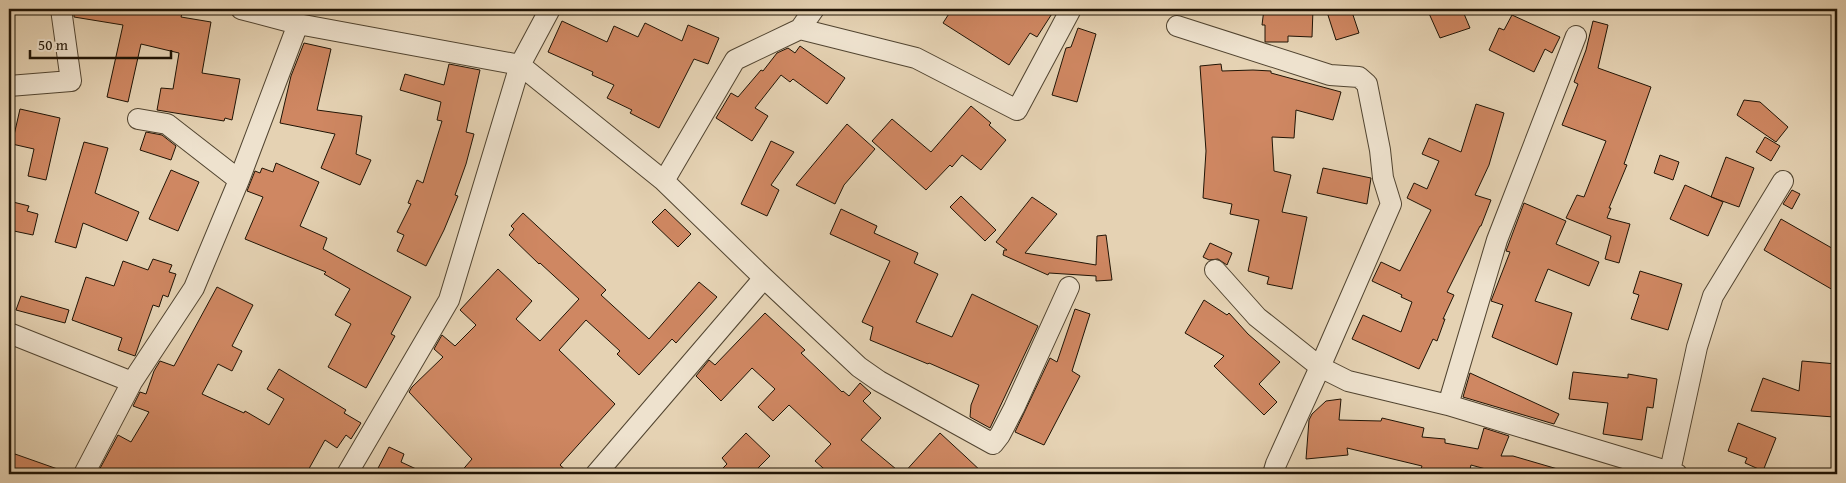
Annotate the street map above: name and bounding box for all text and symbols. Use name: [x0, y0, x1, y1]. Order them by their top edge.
scale bar: [30, 28, 171, 60]
text: 50 m: [38, 34, 69, 55]

